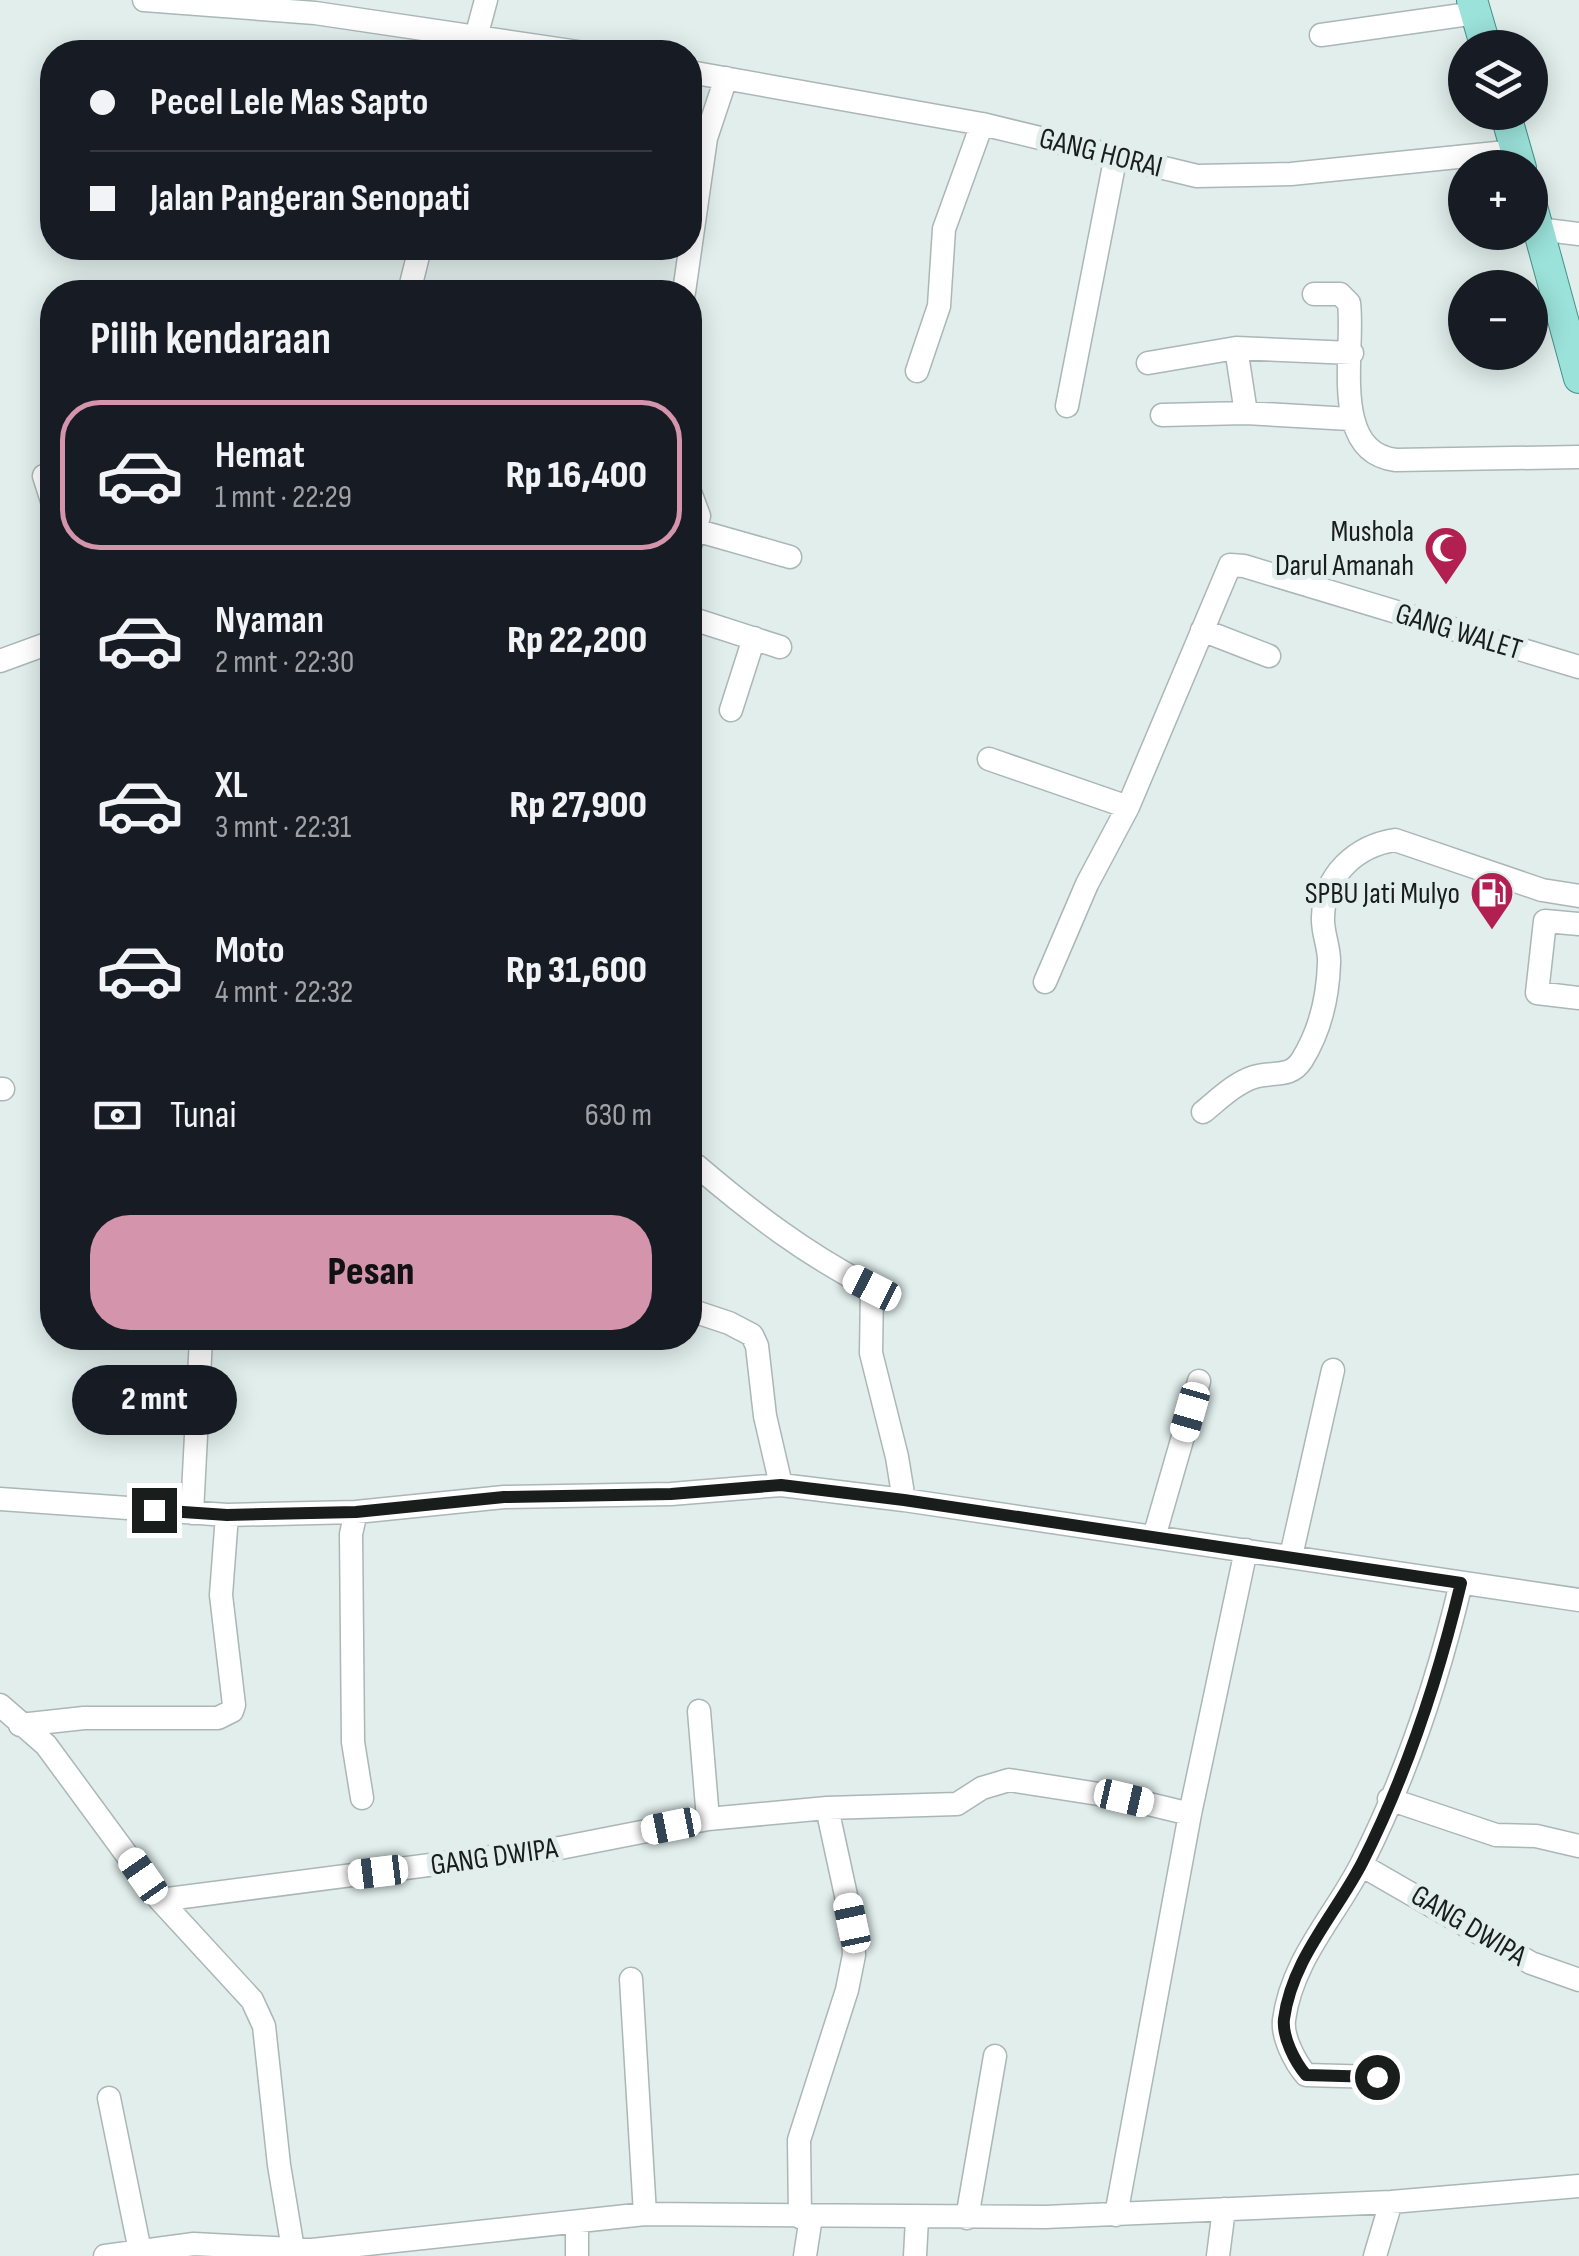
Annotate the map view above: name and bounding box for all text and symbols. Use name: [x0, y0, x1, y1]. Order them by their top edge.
map controls: [1448, 30, 1548, 370]
button: layers: [1448, 30, 1548, 130]
text: Pecel Lele Mas Sapto: [150, 80, 428, 125]
street label: GANG HORAI: [1036, 120, 1166, 186]
button: +: [1448, 150, 1548, 250]
text: Jalan Pangeran Senopati: [150, 176, 470, 221]
button: −: [1448, 270, 1548, 370]
text: Pilih kendaraan: [90, 312, 331, 367]
icon: car: [95, 430, 185, 520]
text: Hemat: [215, 433, 305, 478]
text: Rp 16,400: [506, 453, 647, 498]
text: 1 mnt · 22:29: [215, 478, 352, 517]
place label: Mushola Darul Amanah: [1275, 514, 1414, 584]
mosque icon: Mushola Darul Amanah: [1423, 525, 1469, 586]
icon: car: [95, 595, 185, 685]
street label: GANG WALET: [1391, 596, 1526, 668]
text: Nyaman: [215, 598, 324, 643]
text: Rp 22,200: [507, 618, 647, 663]
text: 2 mnt · 22:30: [215, 643, 354, 682]
icon: car: [95, 760, 185, 850]
text: XL: [215, 763, 248, 808]
text: Rp 27,900: [509, 783, 647, 828]
text: 3 mnt · 22:31: [215, 808, 351, 847]
fuel station icon: SPBU Jati Mulyo: [1469, 870, 1515, 931]
place label: SPBU Jati Mulyo: [1305, 876, 1460, 912]
icon: car: [95, 925, 185, 1015]
text: Moto: [215, 928, 285, 973]
text: Rp 31,600: [506, 948, 647, 993]
text: 4 mnt · 22:32: [215, 973, 353, 1012]
icon: cash: [90, 1088, 145, 1143]
text: Tunai: [170, 1093, 237, 1138]
text: 630 m: [585, 1096, 652, 1135]
button: Pesan: [90, 1215, 652, 1330]
car: [838, 1261, 906, 1315]
callout: 2 mnt: [72, 1365, 236, 1435]
car: [1167, 1379, 1213, 1445]
text: 2 mnt: [121, 1380, 188, 1419]
route end: [132, 1488, 177, 1533]
car: [1091, 1777, 1157, 1819]
car: [639, 1806, 703, 1846]
street label: GANG DWIPA: [428, 1830, 560, 1884]
car: [114, 1843, 172, 1909]
car: [346, 1853, 410, 1891]
street label: GANG DWIPA: [1404, 1877, 1533, 1974]
car: [831, 1891, 873, 1955]
route start: [1355, 2055, 1400, 2100]

